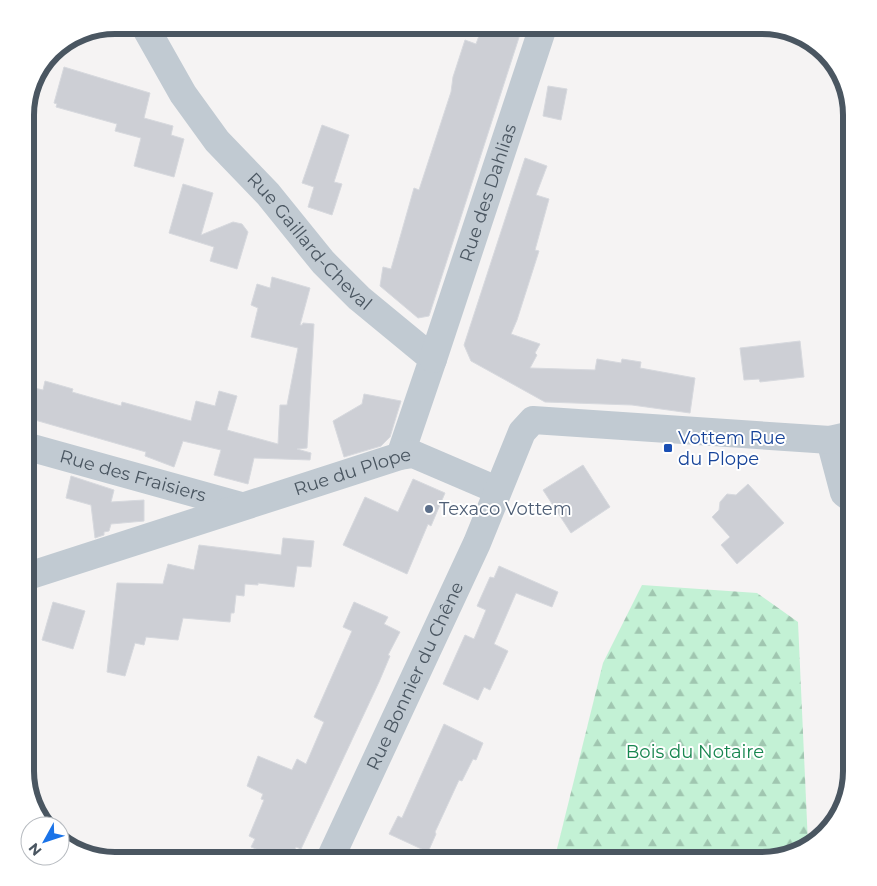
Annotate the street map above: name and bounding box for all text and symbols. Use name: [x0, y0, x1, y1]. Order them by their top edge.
street label: Rue des Dahlias: [455, 121, 521, 265]
street label: Rue Gaillard-Cheval: [242, 168, 376, 315]
place label: Vottem Rue du Plope: [678, 427, 786, 470]
marker: Vottem Rue du Plope: [662, 442, 674, 454]
street label: Rue du Plope: [291, 443, 413, 501]
street label: Rue des Fraisiers: [57, 445, 209, 507]
place label: Texaco Vottem: [439, 498, 572, 520]
marker: Texaco Vottem: [423, 503, 435, 515]
street label: Rue Bonnier du Chêne: [362, 578, 468, 774]
park label: Bois du Notaire: [626, 741, 764, 763]
north arrow: [20, 816, 70, 866]
text: N: [25, 839, 46, 859]

